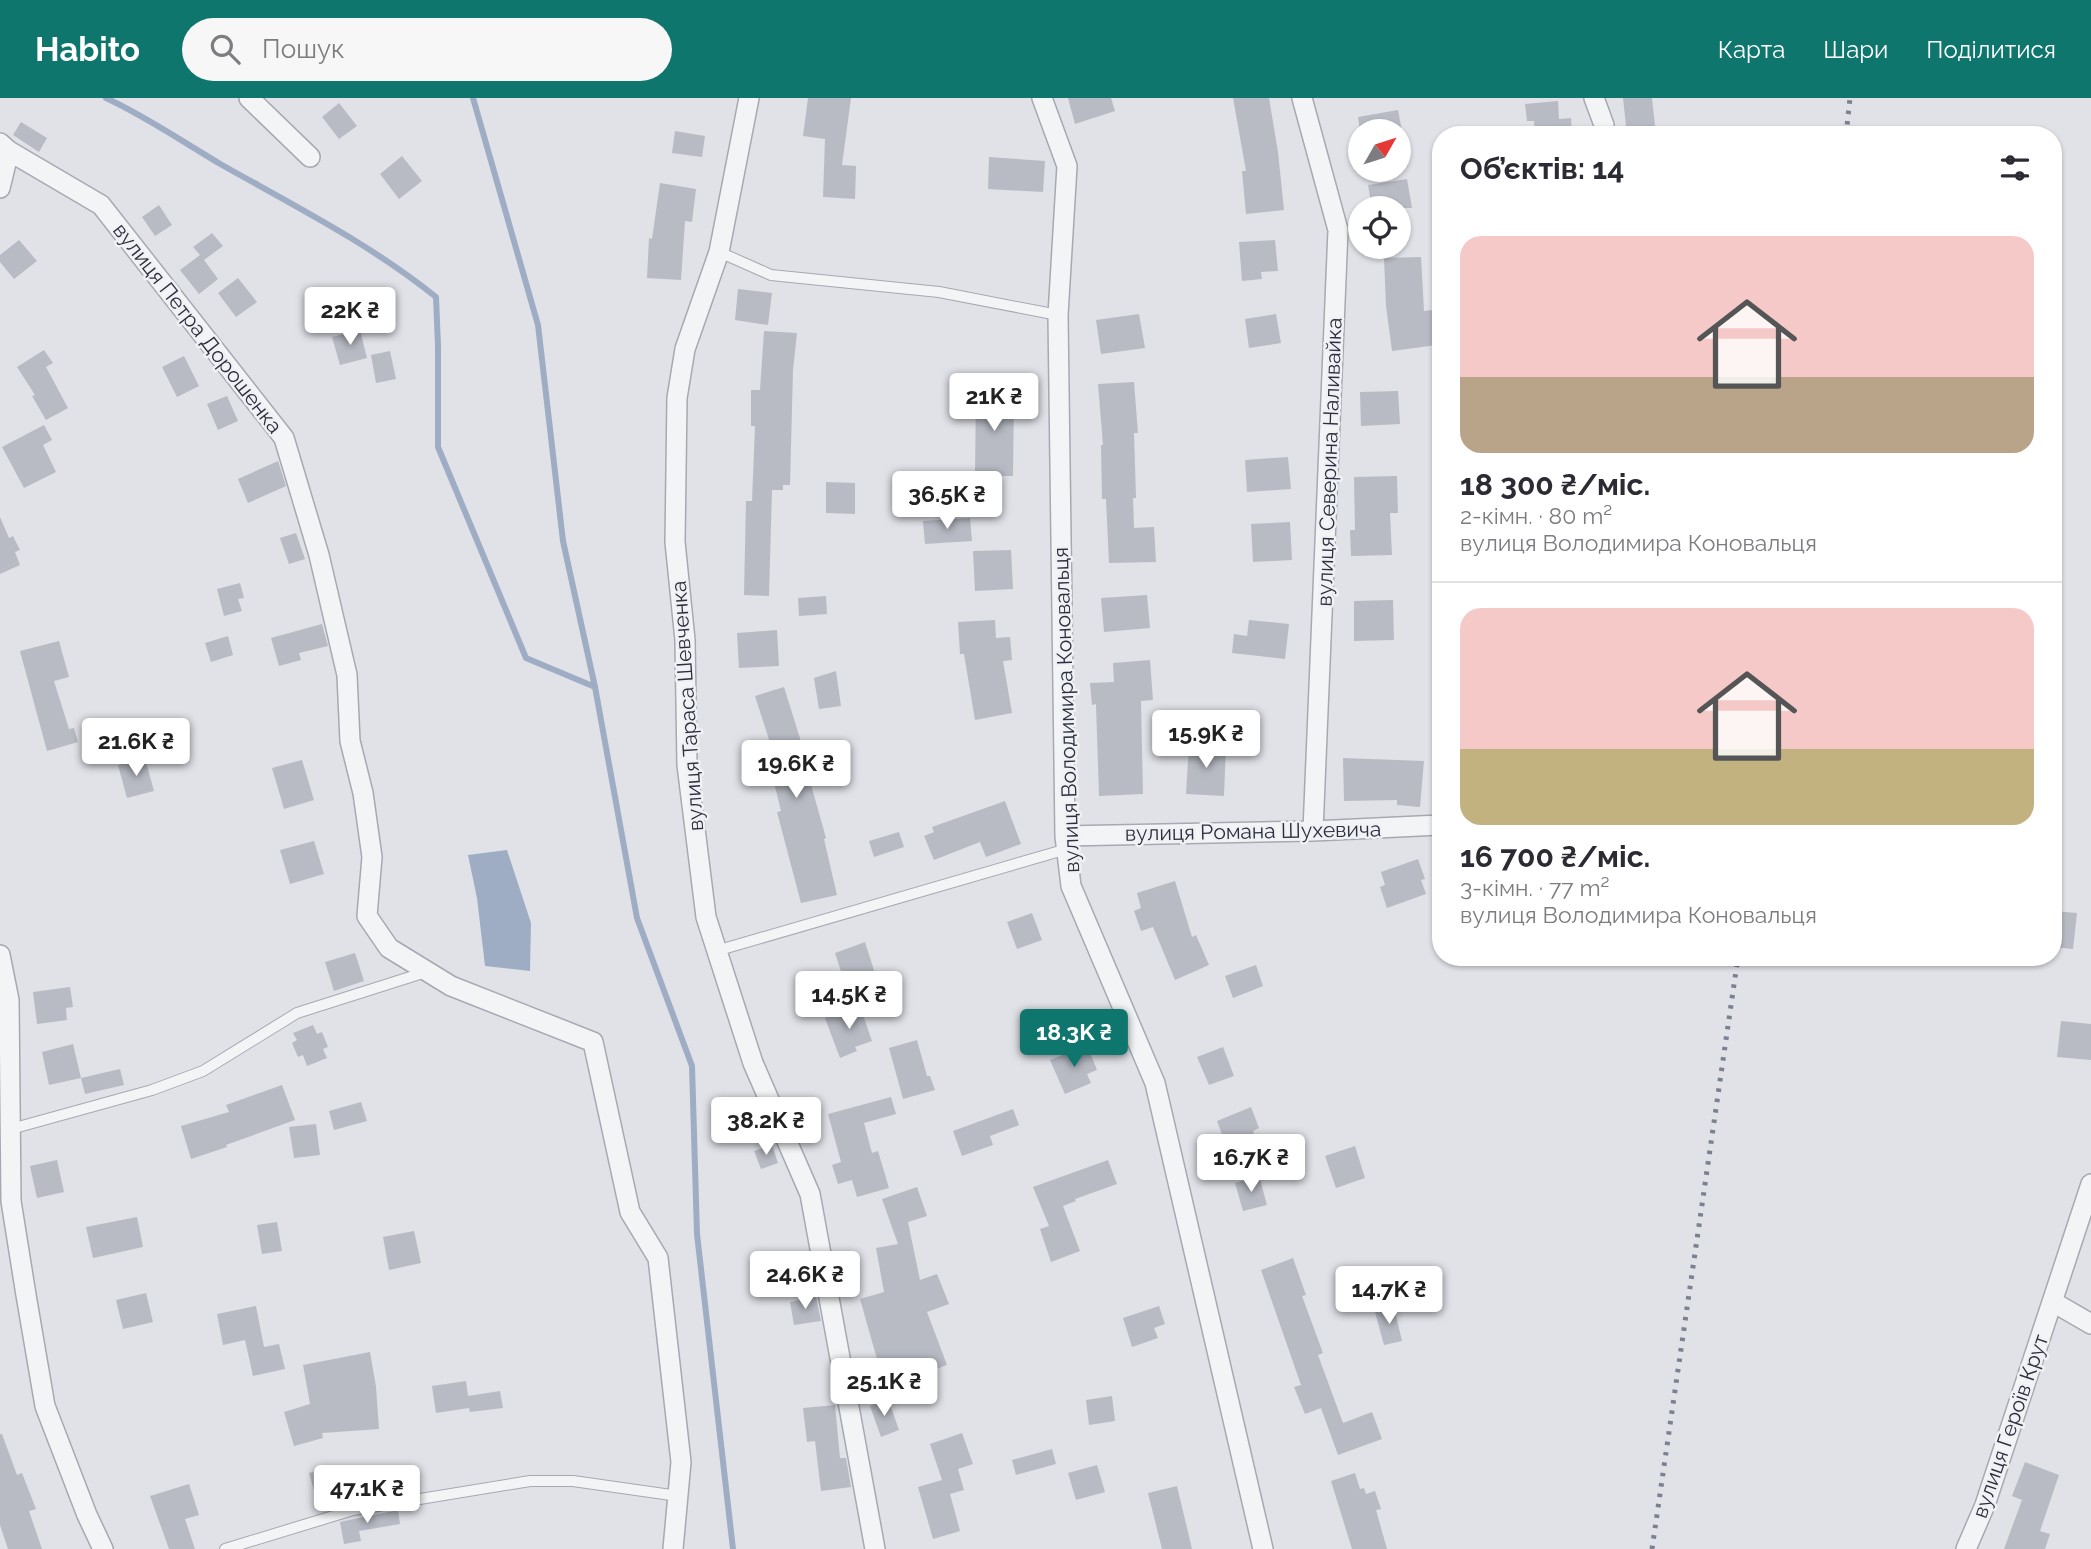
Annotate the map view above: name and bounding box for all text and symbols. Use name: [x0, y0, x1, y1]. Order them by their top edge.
search box: [182, 18, 672, 81]
text: Habito: [35, 30, 140, 69]
icon: search: [206, 30, 244, 68]
text: Пошук: [262, 34, 345, 64]
text: Карта: [1718, 35, 1785, 64]
text: Шари: [1823, 35, 1888, 64]
text: Поділитися: [1926, 35, 2056, 64]
north arrow: [1348, 119, 1410, 182]
map controls: [1348, 119, 1411, 259]
icon: filters: [1996, 149, 2034, 187]
text: Об’єктів: 14: [1460, 151, 1624, 186]
button: locate: [1348, 196, 1411, 259]
street label: вулиця Петра Дорошенка: [108, 218, 288, 438]
icon: home: [1684, 281, 1810, 407]
pin: 22K ₴: [301, 288, 399, 347]
text: 22K ₴: [321, 296, 379, 323]
street label: вулиця Северина Наливайка: [1311, 317, 1347, 607]
pin: 21K ₴: [945, 374, 1043, 433]
text: 21K ₴: [965, 382, 1023, 409]
text: 18 300 ₴/міс.: [1460, 467, 1650, 502]
pin: 36.5K ₴: [882, 472, 1012, 531]
text: 36.5K ₴: [908, 480, 986, 507]
text: 2-кімн. · 80 m²: [1460, 502, 1612, 529]
text: вулиця Володимира Коновальця: [1460, 529, 1817, 556]
street label: вулиця Володимира Коновальця: [1048, 547, 1084, 873]
street label: вулиця Тараса Шевченка: [666, 580, 708, 832]
icon: home: [1684, 653, 1810, 779]
pin: 15.9K ₴: [1141, 710, 1271, 770]
pin: 21.6K ₴: [71, 718, 201, 778]
text: 15.9K ₴: [1168, 719, 1244, 746]
text: 21.6K ₴: [98, 727, 174, 754]
pin: 19.6K ₴: [731, 740, 861, 800]
text: 19.6K ₴: [758, 749, 834, 776]
street label: вулиця Романа Шухевича: [1125, 816, 1381, 846]
text: 16 700 ₴/міс.: [1460, 839, 1650, 874]
text: 3-кімн. · 77 m²: [1460, 874, 1609, 901]
text: вулиця Володимира Коновальця: [1460, 901, 1817, 928]
pin: 14.5K ₴: [784, 972, 914, 1031]
text: 14.5K ₴: [811, 980, 887, 1007]
pin: 18.3K ₴: [1009, 1010, 1139, 1069]
text: 18.3K ₴: [1036, 1018, 1112, 1045]
pin: 38.2K ₴: [701, 1098, 831, 1157]
text: 38.2K ₴: [727, 1106, 805, 1133]
pin: 16.7K ₴: [1186, 1134, 1316, 1194]
text: 16.7K ₴: [1213, 1143, 1289, 1170]
pin: 24.6K ₴: [740, 1252, 870, 1311]
text: 24.6K ₴: [766, 1260, 844, 1287]
pin: 14.7K ₴: [1324, 1266, 1454, 1326]
text: 14.7K ₴: [1351, 1275, 1427, 1302]
street label: вулиця Героїв Крут: [1967, 1331, 2053, 1521]
pin: 25.1K ₴: [819, 1358, 949, 1418]
text: 25.1K ₴: [846, 1367, 922, 1394]
pin: 47.1K ₴: [302, 1466, 432, 1525]
text: 47.1K ₴: [330, 1474, 404, 1501]

